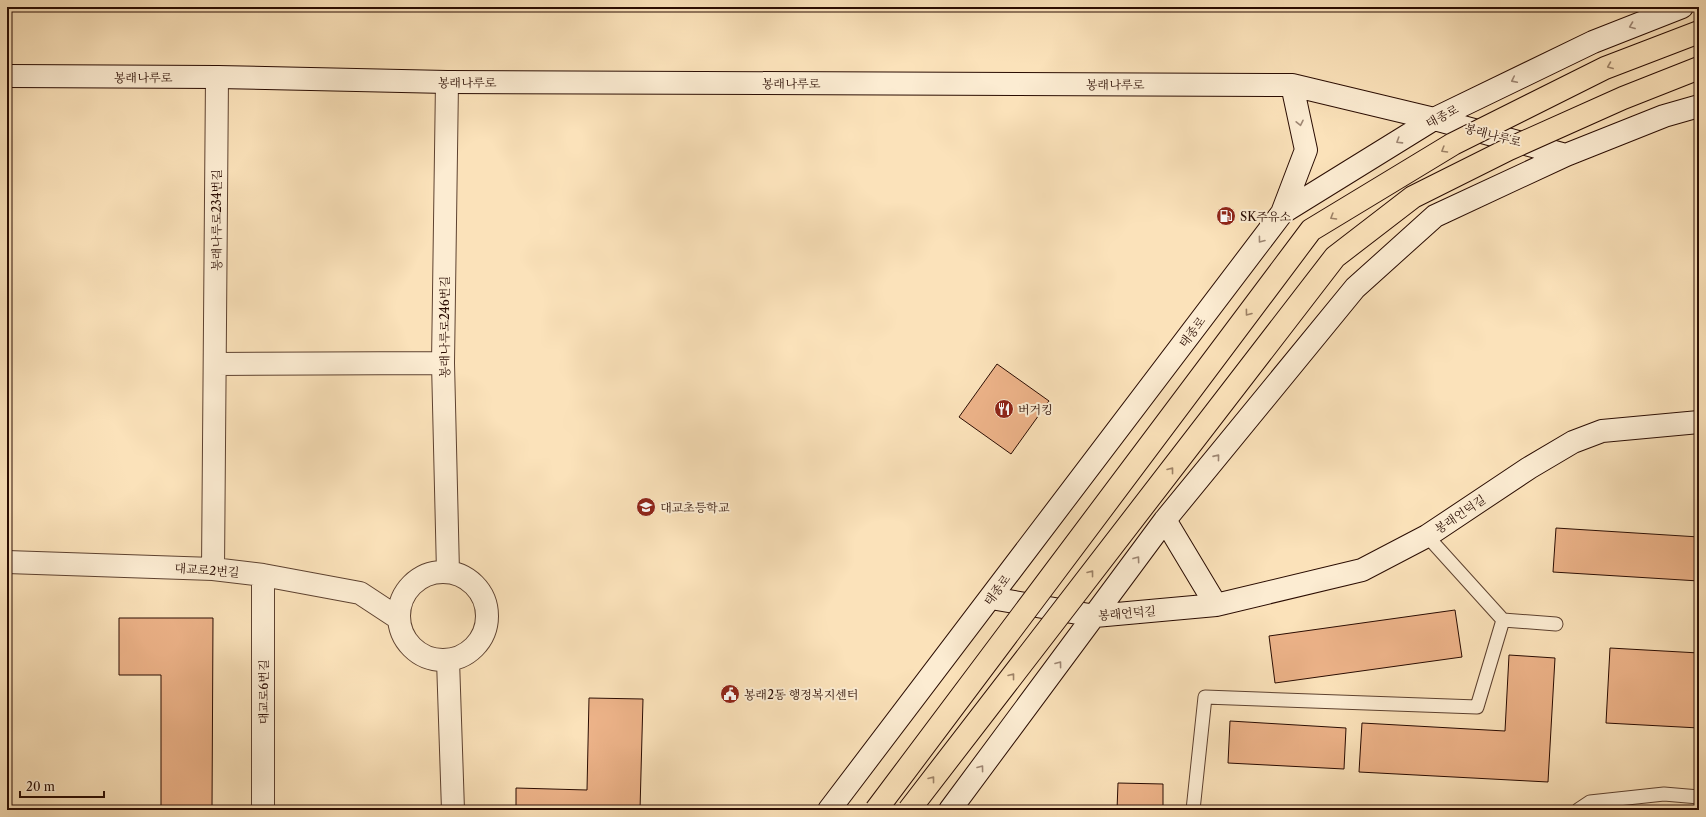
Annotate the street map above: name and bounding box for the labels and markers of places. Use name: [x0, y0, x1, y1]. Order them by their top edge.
fuel station icon: SK주유소: [1215, 205, 1237, 227]
place label: SK주유소: [1240, 209, 1292, 224]
restaurant icon: 버거킹: [993, 398, 1015, 420]
place label: 버거킹: [1018, 402, 1053, 417]
school or university icon: 대교초등학교: [635, 496, 657, 518]
place label: 대교초등학교: [660, 500, 730, 515]
public building icon: 봉래2동 행정복지센터: [719, 683, 741, 705]
place label: 봉래2동 행정복지센터: [744, 687, 858, 702]

